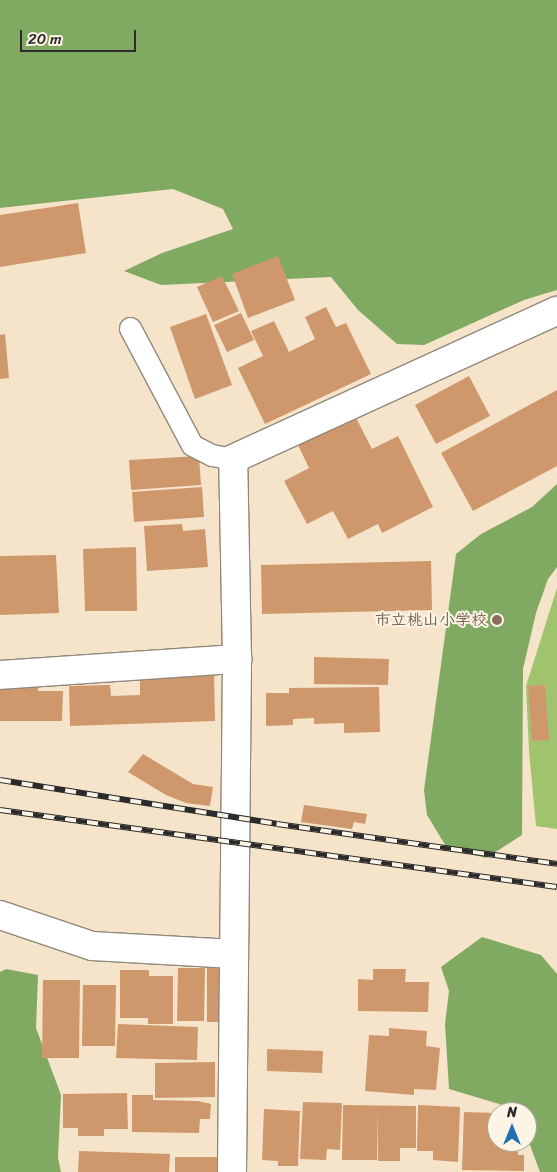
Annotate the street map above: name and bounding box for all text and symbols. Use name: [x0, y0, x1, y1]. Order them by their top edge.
scale bar: [22, 20, 139, 52]
text: 20 m: [28, 26, 62, 52]
place label: 市立桃山小学校: [375, 610, 487, 630]
marker: 市立桃山小学校: [491, 614, 503, 626]
text: N: [507, 1100, 517, 1125]
north arrow: [487, 1102, 537, 1152]

